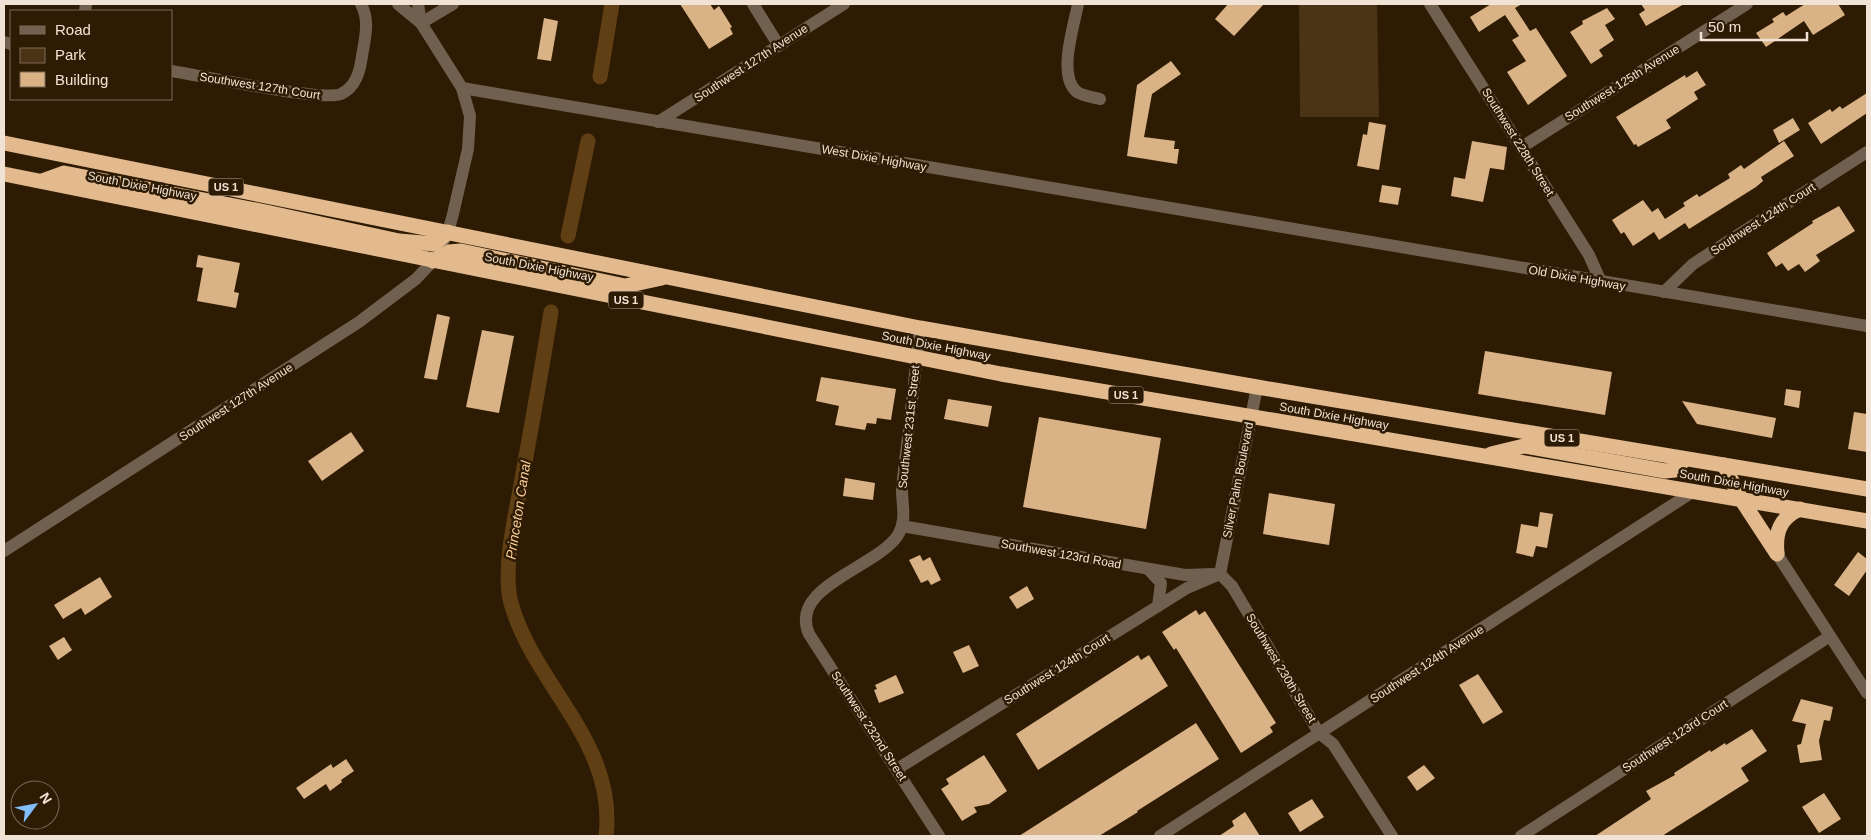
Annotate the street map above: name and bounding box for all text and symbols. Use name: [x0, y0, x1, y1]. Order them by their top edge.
legend: [10, 10, 172, 100]
scale bar: [1701, 10, 1807, 42]
text: 50 m: [1708, 18, 1741, 35]
text: Road: [55, 21, 91, 38]
street label: Southwest 127th Avenue: [692, 21, 811, 105]
street label: Southwest 125th Avenue: [1562, 42, 1682, 124]
text: Park: [55, 46, 86, 63]
street label: Southwest 127th Court: [199, 70, 322, 103]
text: Building: [55, 71, 108, 88]
street label: Southwest 228th Street: [1479, 85, 1557, 199]
street label: West Dixie Highway: [820, 142, 928, 174]
street label: South Dixie Highway: [86, 169, 198, 203]
road number: US 1: [208, 178, 244, 196]
street label: Southwest 124th Court: [1708, 180, 1819, 258]
street label: South Dixie Highway: [483, 250, 595, 284]
street label: Old Dixie Highway: [1528, 263, 1626, 293]
road number: US 1: [608, 292, 644, 308]
street label: South Dixie Highway: [880, 329, 992, 363]
street label: Southwest 127th Avenue: [177, 360, 296, 444]
street label: Southwest 231st Street: [896, 364, 923, 489]
road number: US 1: [1108, 386, 1144, 404]
street label: South Dixie Highway: [1278, 399, 1390, 433]
street label: Silver Palm Boulevard: [1220, 421, 1256, 539]
road number: US 1: [1544, 429, 1580, 446]
water label: Princeton Canal: [502, 459, 534, 560]
street label: South Dixie Highway: [1678, 466, 1790, 500]
street label: Southwest 123rd Road: [1000, 537, 1122, 571]
street label: Southwest 230th Street: [1243, 611, 1319, 726]
street label: Southwest 124th Avenue: [1368, 622, 1487, 706]
street label: Southwest 124th Court: [1002, 630, 1113, 707]
street label: Southwest 232nd Street: [828, 668, 910, 784]
street label: Southwest 123rd Court: [1620, 696, 1731, 775]
north arrow: [10, 780, 60, 830]
text: N: [37, 790, 55, 807]

